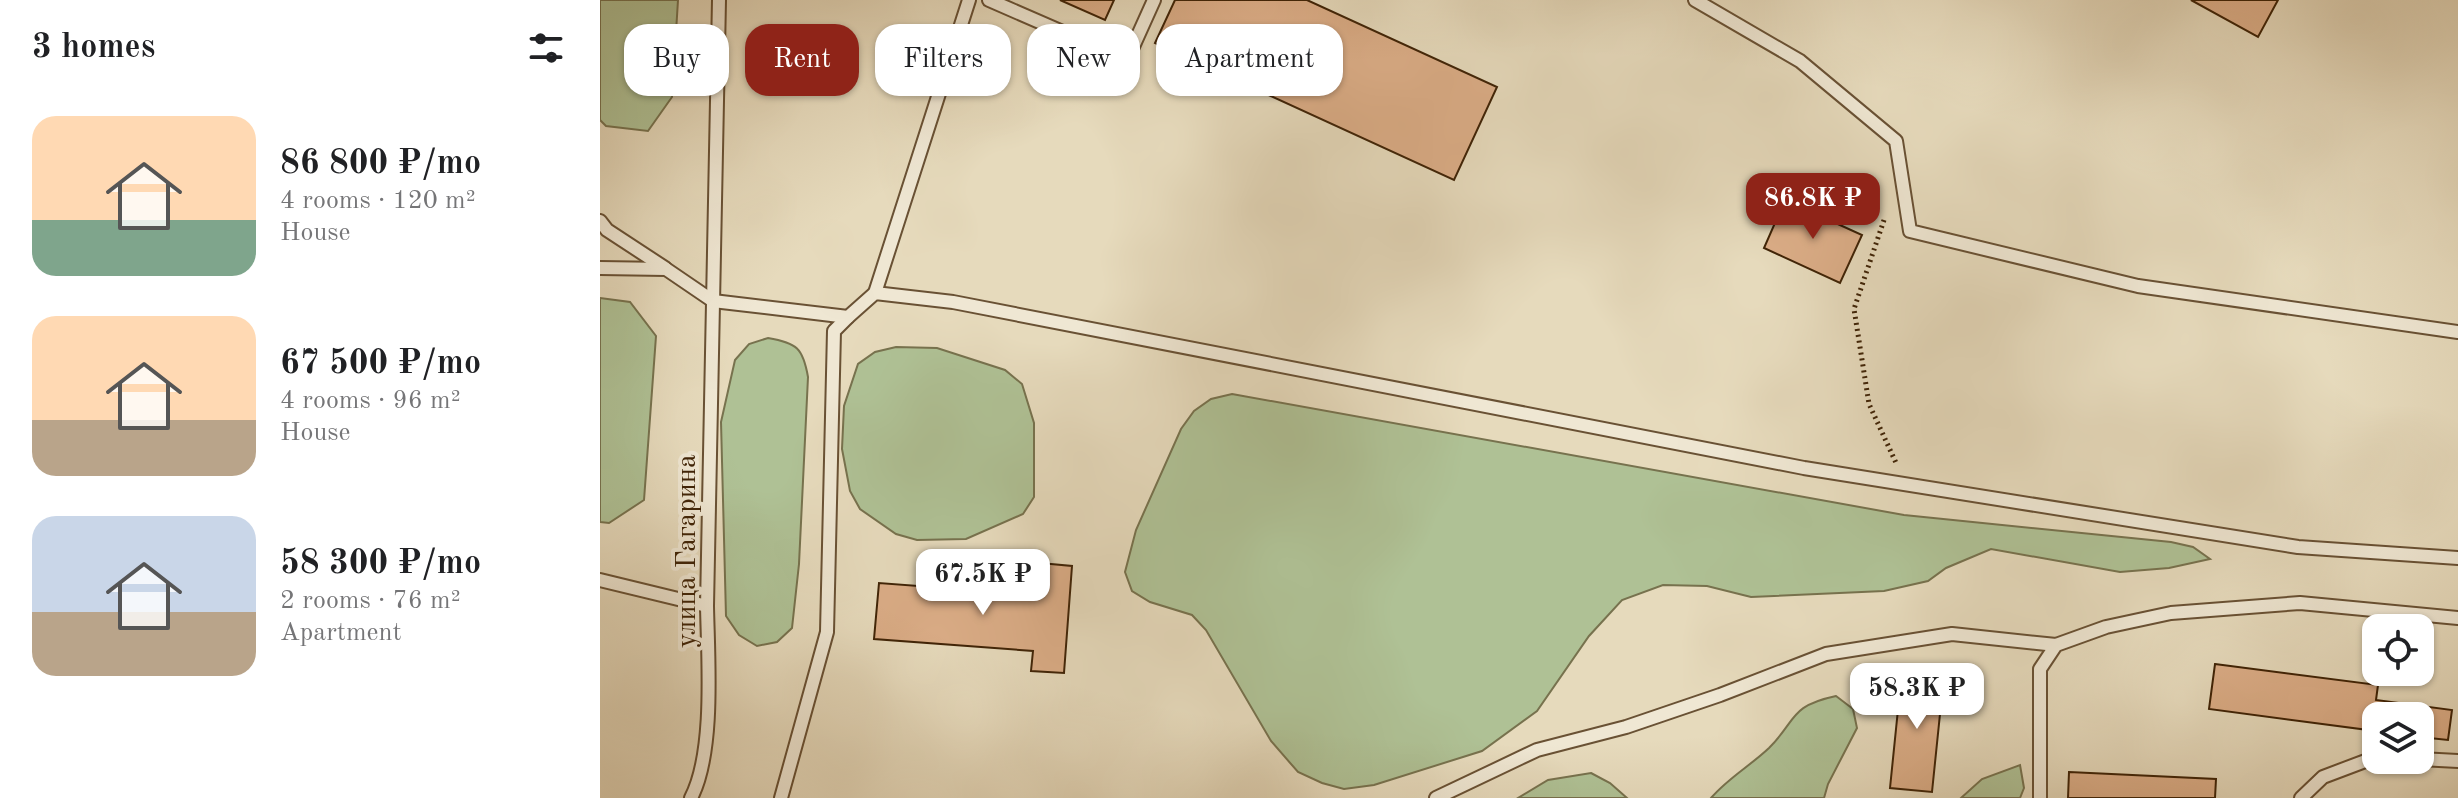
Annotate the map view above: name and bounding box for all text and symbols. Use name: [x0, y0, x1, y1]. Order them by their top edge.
chip: Buy: [624, 24, 729, 96]
chip: Rent: [745, 24, 859, 96]
chip: Filters: [875, 24, 1011, 96]
chip: New: [1027, 24, 1140, 96]
chip: Apartment: [1156, 24, 1343, 96]
icon: filters: [524, 26, 568, 70]
text: 3 homes: [32, 31, 155, 65]
text: 86 800 ₽/mo: [280, 147, 481, 181]
icon: home: [96, 148, 192, 244]
pin: 86.8K ₽: [1739, 173, 1887, 241]
text: 86.8K ₽: [1764, 186, 1862, 212]
text: 4 rooms · 120 m²: [280, 188, 476, 214]
text: House: [280, 220, 351, 246]
text: 67 500 ₽/mo: [280, 347, 481, 381]
icon: home: [96, 348, 192, 444]
text: 4 rooms · 96 m²: [280, 388, 461, 414]
text: House: [280, 420, 351, 446]
street label: улица Гагарина: [674, 454, 702, 648]
text: 58 300 ₽/mo: [280, 547, 481, 581]
icon: home: [96, 548, 192, 644]
pin: 67.5K ₽: [909, 549, 1057, 617]
text: 67.5K ₽: [934, 562, 1032, 588]
text: 2 rooms · 76 m²: [280, 588, 461, 614]
map controls: [2362, 614, 2434, 774]
button: locate: [2362, 614, 2434, 686]
text: Apartment: [280, 620, 402, 646]
pin: 58.3K ₽: [1843, 663, 1991, 731]
text: 58.3K ₽: [1868, 676, 1966, 702]
button: layers: [2362, 702, 2434, 774]

